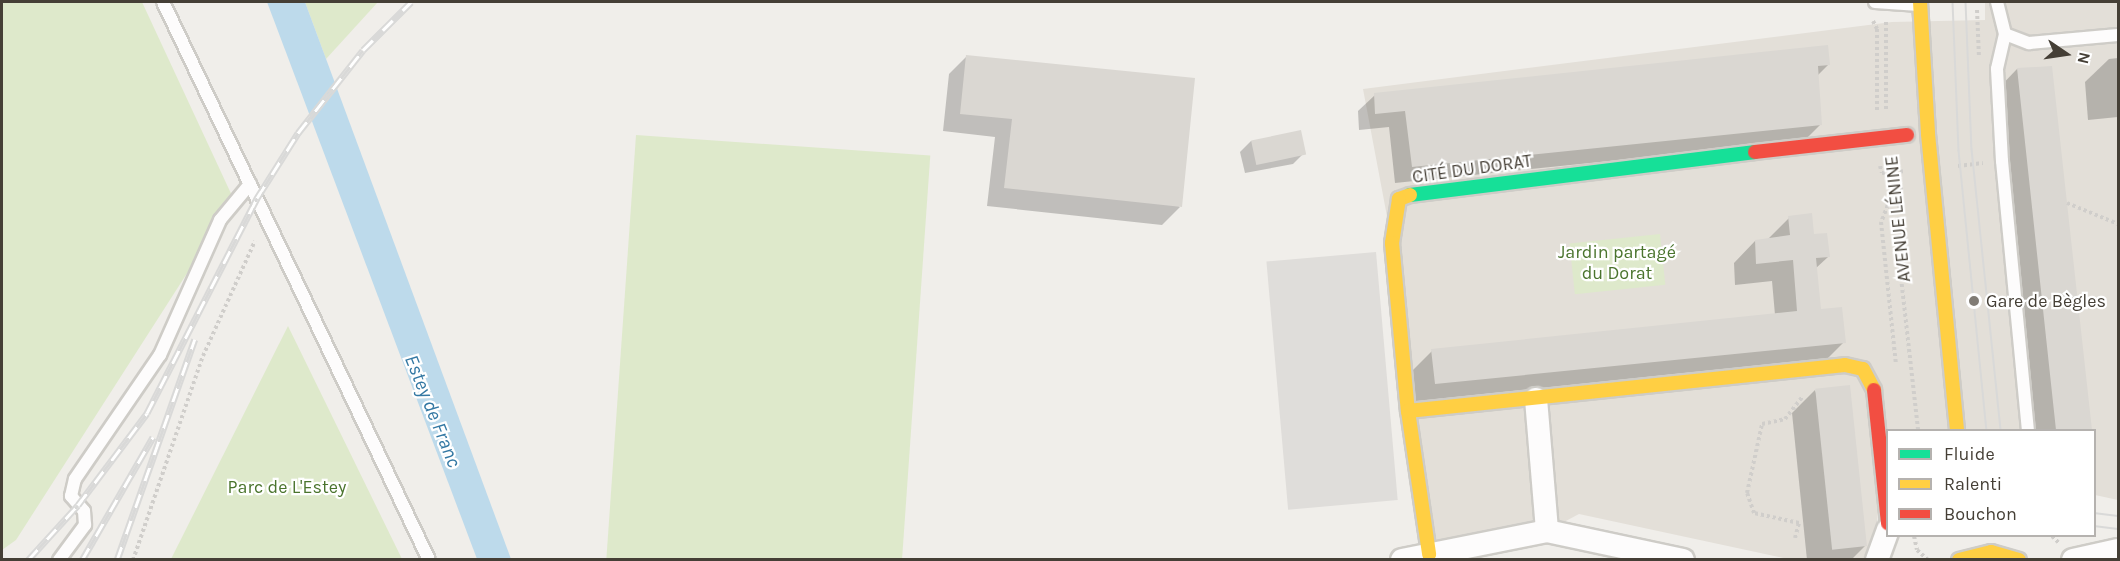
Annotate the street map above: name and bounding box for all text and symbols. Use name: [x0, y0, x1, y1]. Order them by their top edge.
north arrow: [2036, 24, 2096, 84]
text: N: [2073, 50, 2095, 66]
street label: CITÉ DU DORAT: [1411, 150, 1533, 188]
street label: AVENUE LÉNINE: [1881, 155, 1915, 283]
park label: Jardin partagé du Dorat: [1558, 242, 1676, 284]
place label: Gare de Bègles: [1986, 290, 2106, 312]
marker: Gare de Bègles: [1967, 294, 1981, 308]
water label: Estey de Franc: [400, 351, 466, 471]
legend: [1886, 429, 2096, 537]
text: Fluide: [1944, 443, 1995, 465]
text: Ralenti: [1944, 473, 2002, 495]
park label: Parc de L'Estey: [228, 476, 346, 498]
text: Bouchon: [1944, 503, 2017, 525]

